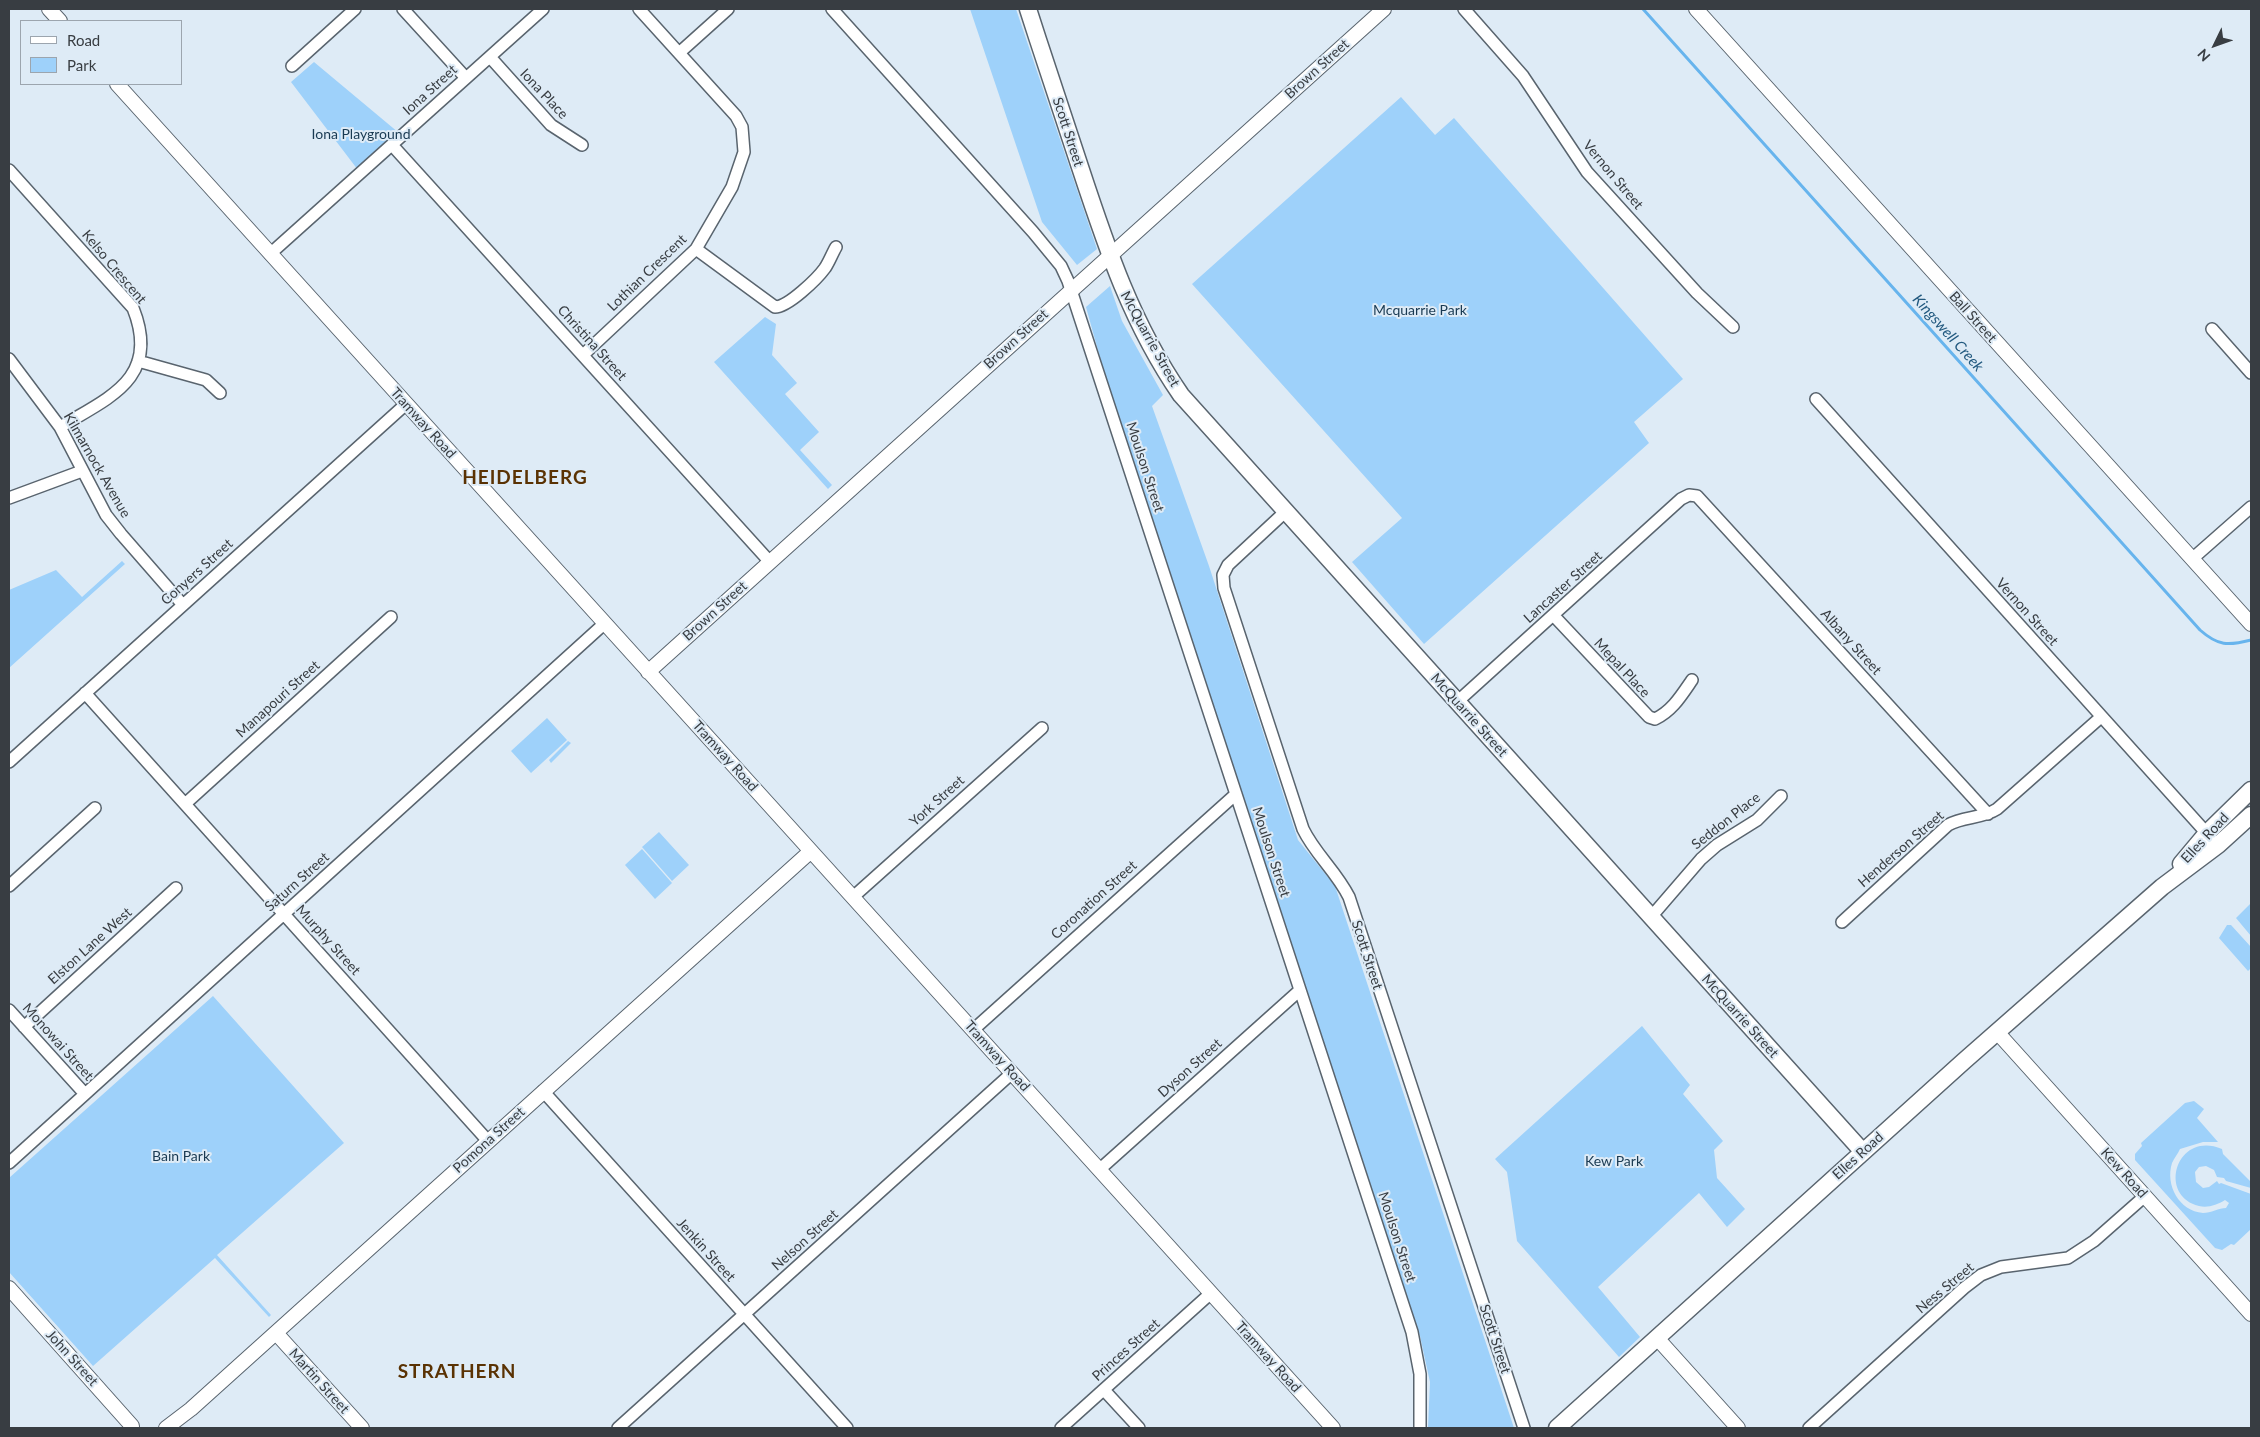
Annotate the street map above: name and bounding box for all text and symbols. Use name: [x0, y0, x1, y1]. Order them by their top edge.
legend: [20, 20, 182, 85]
north arrow: [2190, 20, 2240, 70]
text: Road: [67, 31, 100, 49]
street label: Brown Street: [1281, 36, 1353, 102]
text: N: [2194, 46, 2213, 65]
text: Park: [67, 56, 96, 74]
street label: Iona Street: [400, 61, 460, 119]
street label: Iona Place: [517, 65, 571, 123]
street label: Scott Street: [1049, 95, 1087, 169]
park label: Iona Playground: [311, 126, 411, 142]
street label: Vernon Street: [1579, 137, 1647, 213]
street label: Kelso Crescent: [78, 227, 150, 307]
street label: Lothian Crescent: [604, 231, 690, 315]
street label: McQuarrie Street: [1117, 288, 1183, 390]
street label: Ball Street: [1946, 288, 2000, 346]
water label: Kingswell Creek: [1909, 291, 1987, 375]
street label: Christina Street: [554, 302, 630, 384]
park label: Mcquarrie Park: [1373, 302, 1467, 318]
street label: Brown Street: [980, 306, 1052, 372]
street label: Tramway Road: [387, 384, 459, 462]
street label: Kilmarnock Avenue: [60, 409, 134, 521]
street label: Moulson Street: [1122, 420, 1168, 514]
district label: HEIDELBERG: [461, 467, 589, 489]
street label: Conyers Street: [158, 535, 236, 609]
street label: Lancaster Street: [1520, 547, 1606, 627]
street label: Vernon Street: [1992, 575, 2062, 649]
street label: Brown Street: [679, 578, 751, 644]
street label: Albany Street: [1817, 606, 1885, 678]
street label: Mepal Place: [1590, 635, 1654, 701]
street label: Manapouri Street: [233, 657, 323, 741]
street label: McQuarrie Street: [1427, 670, 1511, 760]
street label: Tramway Road: [689, 717, 761, 795]
street label: York Street: [906, 772, 968, 830]
street label: Seddon Place: [1688, 789, 1764, 853]
street label: Moulson Street: [1248, 805, 1294, 899]
street label: Henderson Street: [1855, 807, 1947, 891]
street label: Elles Road: [2177, 809, 2233, 867]
street label: Saturn Street: [261, 849, 333, 915]
street label: Coronation Street: [1048, 857, 1140, 943]
street label: Murphy Street: [292, 901, 364, 979]
street label: Elston Lane West: [45, 904, 135, 988]
street label: Scott Street: [1348, 918, 1386, 992]
street label: McQuarrie Street: [1698, 971, 1782, 1061]
street label: Monowai Street: [19, 1000, 97, 1084]
street label: Tramway Road: [961, 1017, 1033, 1095]
street label: Dyson Street: [1155, 1035, 1225, 1101]
street label: Pomona Street: [450, 1103, 528, 1177]
street label: Elles Road: [1829, 1129, 1887, 1183]
street label: Kew Road: [2097, 1144, 2151, 1202]
park label: Bain Park: [152, 1148, 210, 1164]
park label: Kew Park: [1585, 1153, 1643, 1169]
street label: Moulson Street: [1374, 1190, 1420, 1284]
street label: Nelson Street: [768, 1206, 842, 1274]
street label: Jenkin Street: [673, 1215, 739, 1285]
street label: Ness Street: [1913, 1259, 1977, 1317]
street label: Scott Street: [1476, 1302, 1514, 1376]
street label: Princes Street: [1089, 1315, 1163, 1385]
street label: Tramway Road: [1232, 1318, 1304, 1396]
street label: John Street: [42, 1326, 102, 1390]
street label: Martin Street: [285, 1345, 353, 1417]
district label: STRATHERN: [397, 1361, 517, 1383]

